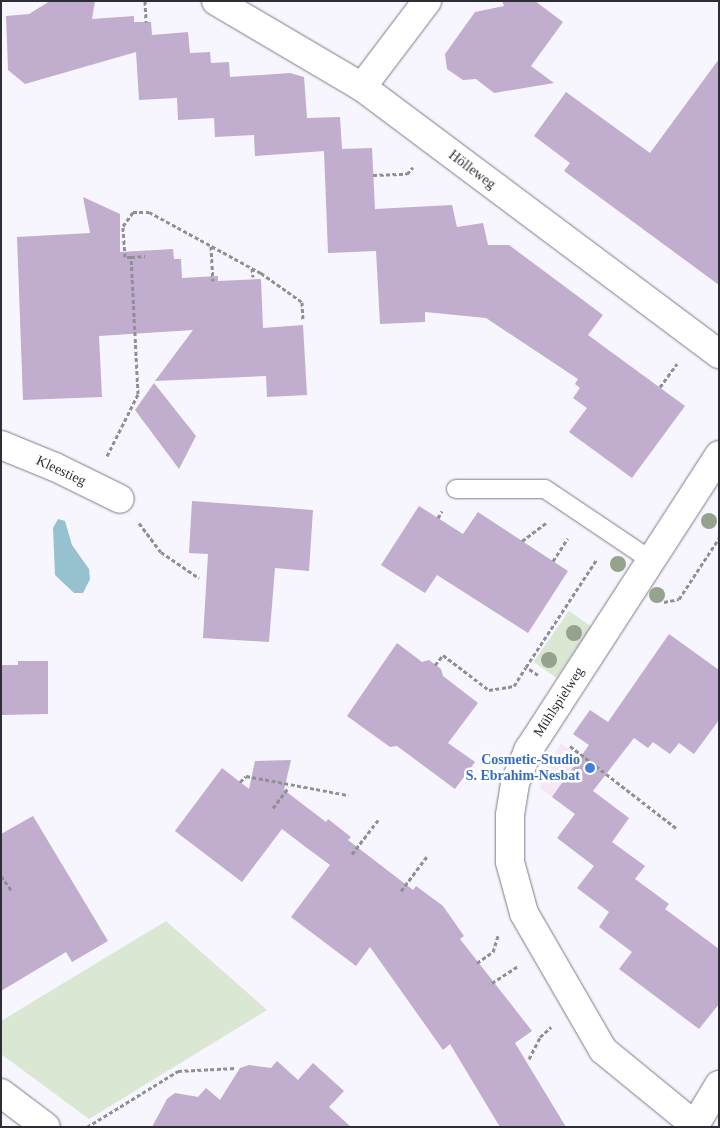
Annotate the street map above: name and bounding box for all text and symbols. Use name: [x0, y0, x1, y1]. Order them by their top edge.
street label: Hölleweg: [445, 147, 499, 193]
street label: Kleestieg: [33, 452, 89, 490]
street label: Mühlspielweg: [530, 664, 588, 740]
place label: Cosmetic-Studio S. Ebrahim-Nesbat: [466, 752, 580, 784]
marker: Cosmetic-Studio S. Ebrahim-Nesbat: [584, 762, 596, 774]

